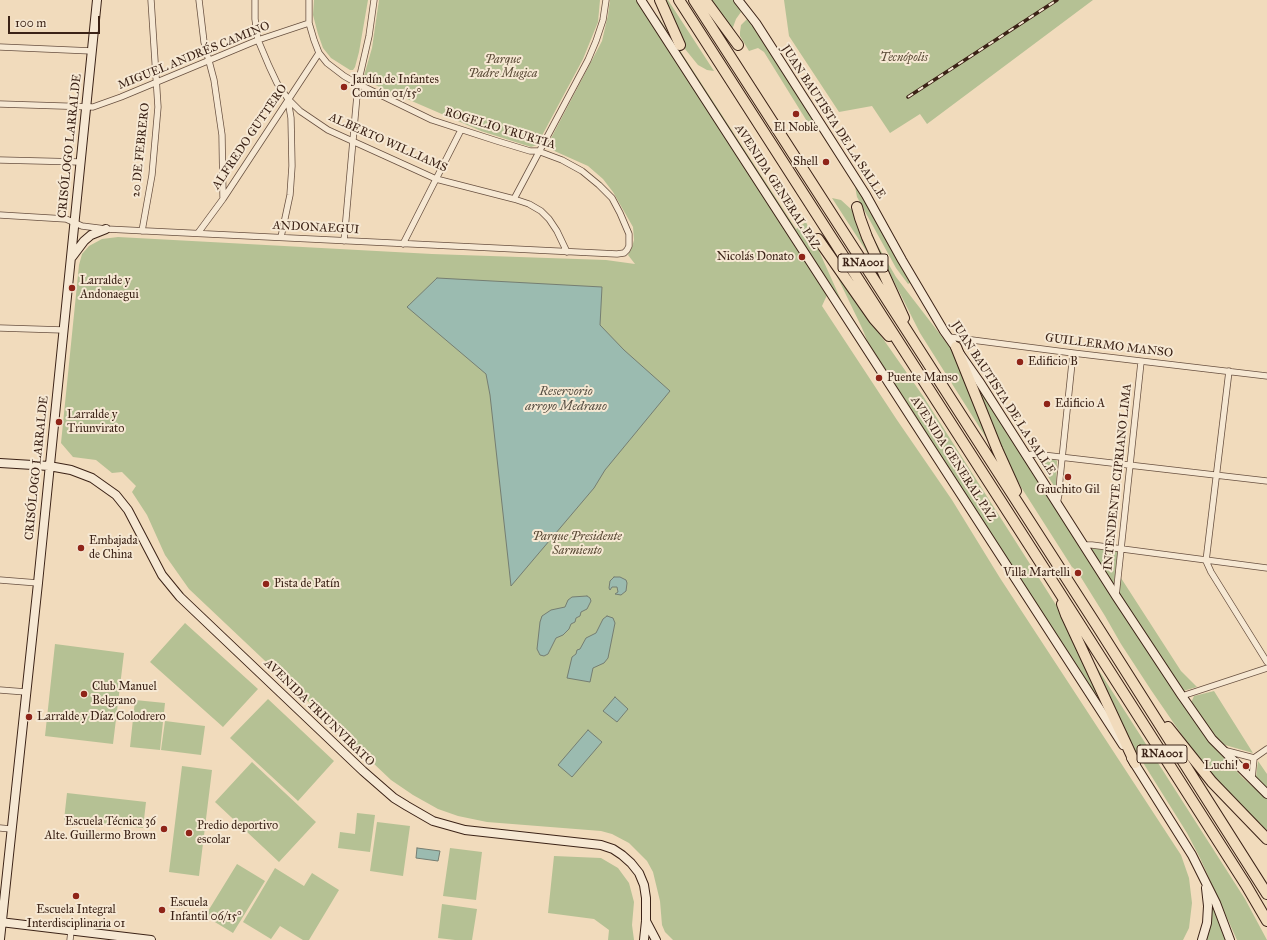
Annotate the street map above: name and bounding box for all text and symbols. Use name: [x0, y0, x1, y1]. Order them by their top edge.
scale bar: [10, 8, 102, 34]
text: 100 m: [15, 16, 46, 30]
street label: MIGUEL ANDRÉS CAMINO: [116, 19, 272, 93]
street label: JUAN BAUTISTA DE LA SALLE: [778, 42, 888, 202]
park label: Tecnópolis: [880, 51, 928, 65]
park label: Parque Padre Mugica: [469, 53, 537, 81]
street label: CRISÓLOGO LARRALDE: [55, 73, 85, 219]
place label: Jardín de Infantes Común 01/15°: [352, 73, 439, 101]
street label: ALFREDO GUTTERO: [209, 82, 291, 192]
marker: Jardín de Infantes Común 01/15°: [339, 82, 349, 92]
street label: 20 DE FEBRERO: [129, 102, 153, 198]
street label: ROGELIO YRURTIA: [443, 105, 557, 153]
marker: El Noble: [791, 109, 801, 119]
street label: ALBERTO WILLIAMS: [326, 110, 450, 176]
place label: El Noble: [774, 121, 818, 135]
street label: AVENIDA GENERAL PAZ: [731, 122, 823, 252]
place label: Shell: [793, 155, 818, 169]
marker: Shell: [821, 157, 831, 167]
street label: ANDONAEGUI: [272, 219, 360, 237]
place label: Nicolás Donato: [717, 250, 794, 264]
marker: Nicolás Donato: [797, 252, 807, 262]
road number: RNA001: [838, 254, 888, 272]
place label: Larralde y Andonaegui: [80, 274, 139, 302]
marker: Larralde y Andonaegui: [67, 283, 77, 293]
street label: JUAN BAUTISTA DE LA SALLE: [948, 318, 1058, 478]
street label: GUILLERMO MANSO: [1044, 331, 1174, 361]
place label: Edificio B: [1028, 355, 1078, 369]
marker: Edificio B: [1015, 357, 1025, 367]
place label: Puente Manso: [887, 371, 958, 385]
marker: Puente Manso: [874, 373, 884, 383]
street label: INTENDENTE CIPRIANO LIMA: [1101, 383, 1135, 571]
water label: Reservorio arroyo Medrano: [525, 384, 607, 415]
street label: AVENIDA GENERAL PAZ: [907, 394, 999, 524]
street label: CRISÓLOGO LARRALDE: [22, 395, 52, 541]
place label: Edificio A: [1055, 397, 1105, 411]
marker: Edificio A: [1042, 399, 1052, 409]
place label: Larralde y Triunvirato: [67, 408, 124, 436]
marker: Larralde y Triunvirato: [54, 417, 64, 427]
marker: Gauchito Gil: [1063, 472, 1073, 482]
place label: Gauchito Gil: [1036, 483, 1100, 497]
park label: Parque Presidente Sarmiento: [532, 530, 622, 558]
place label: Embajada de China: [89, 534, 138, 562]
marker: Embajada de China: [76, 543, 86, 553]
place label: Villa Martelli: [1003, 566, 1070, 580]
marker: Villa Martelli: [1073, 568, 1083, 578]
place label: Pista de Patín: [274, 577, 340, 591]
marker: Pista de Patín: [261, 579, 271, 589]
street label: AVENIDA TRIUNVIRATO: [261, 656, 377, 770]
place label: Club Manuel Belgrano: [92, 680, 157, 708]
marker: Club Manuel Belgrano: [79, 689, 89, 699]
place label: Larralde y Díaz Colodrero: [37, 710, 166, 724]
marker: Larralde y Díaz Colodrero: [24, 712, 34, 722]
road number: RNA001: [1137, 745, 1187, 763]
place label: Luchi!: [1204, 759, 1238, 773]
marker: Luchi!: [1241, 761, 1251, 771]
place label: Escuela Técnica 36 Alte. Guillermo Brown: [44, 815, 156, 843]
place label: Predio deportivo escolar: [197, 819, 278, 847]
marker: Escuela Técnica 36 Alte. Guillermo Brown: [159, 824, 169, 834]
marker: Predio deportivo escolar: [184, 828, 194, 838]
marker: Escuela Integral Interdisciplinaria 01: [71, 891, 81, 901]
place label: Escuela Infantil 06/15°: [170, 896, 242, 924]
place label: Escuela Integral Interdisciplinaria 01: [27, 903, 125, 931]
marker: Escuela Infantil 06/15°: [157, 905, 167, 915]

